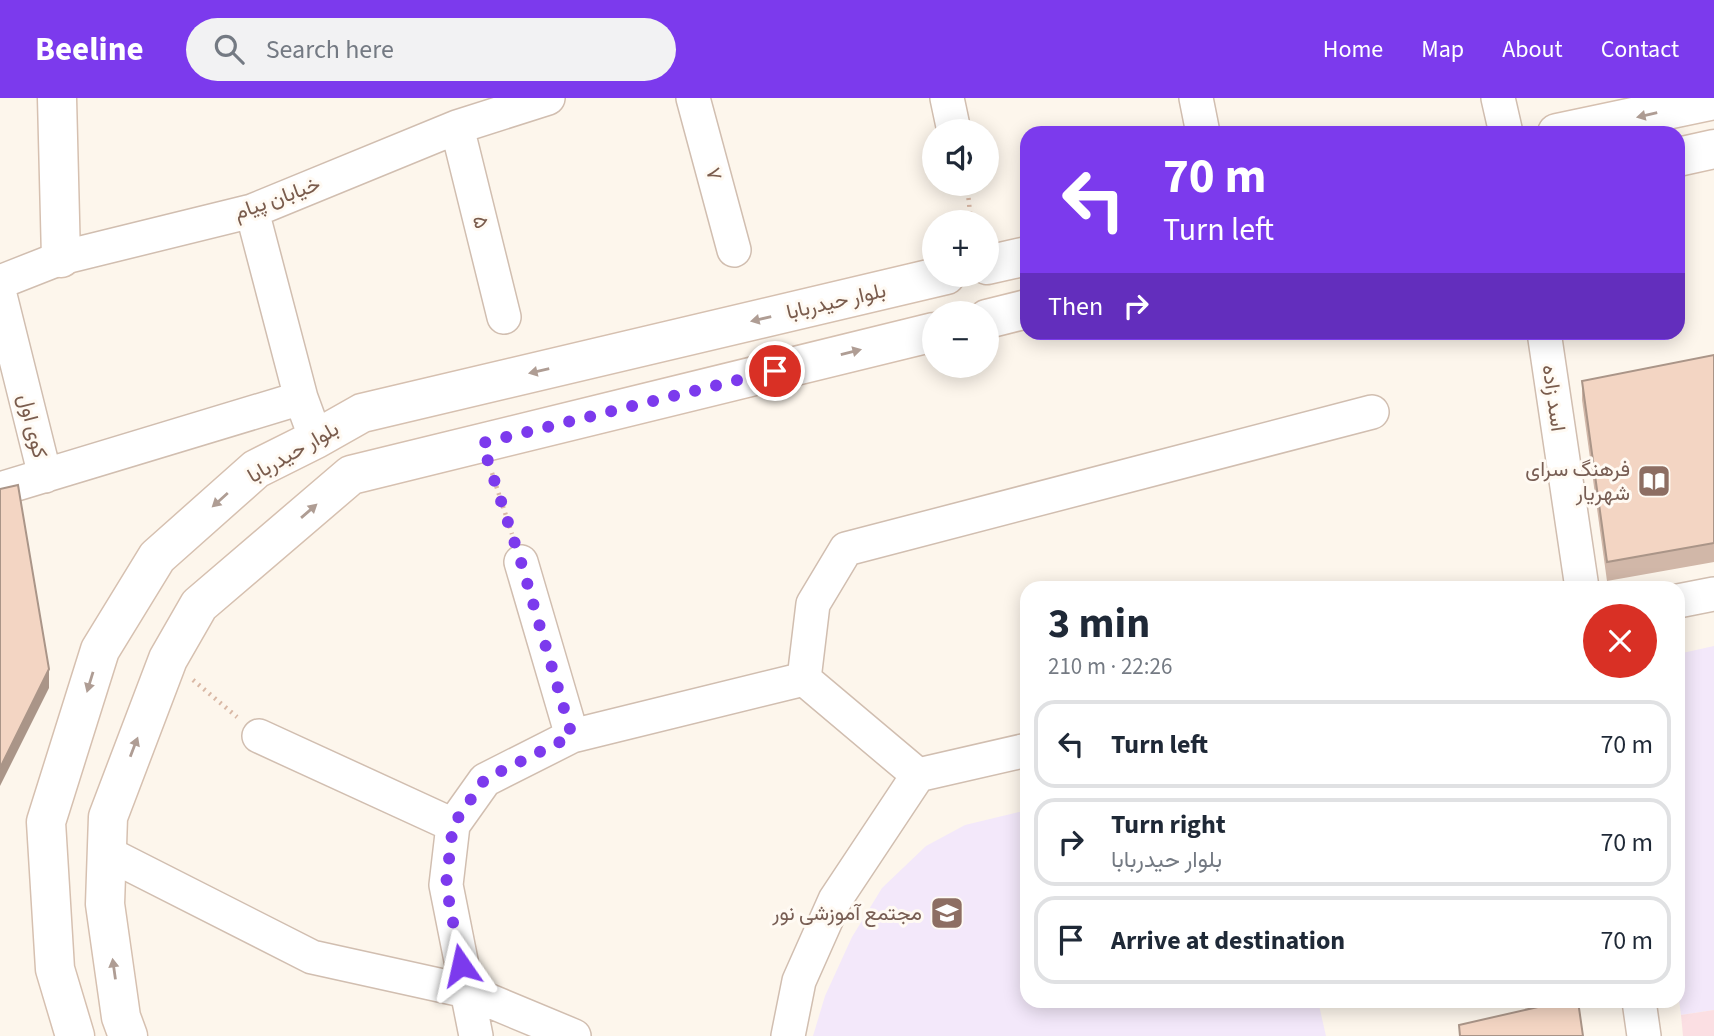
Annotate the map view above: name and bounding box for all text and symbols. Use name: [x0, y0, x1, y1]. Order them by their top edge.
search box: [186, 18, 676, 81]
text: Beeline: [35, 26, 144, 73]
icon: search: [210, 30, 248, 68]
text: Search here: [266, 31, 394, 68]
text: Home: [1323, 32, 1383, 67]
text: Map: [1421, 32, 1464, 67]
text: About: [1502, 32, 1563, 67]
text: Contact: [1601, 32, 1679, 67]
one-way arrow: [1636, 110, 1658, 121]
map controls: [922, 119, 999, 378]
button: sound: [922, 119, 999, 196]
text: 70 m: [1163, 142, 1267, 212]
icon: left: [1048, 154, 1139, 245]
street label: ۷: [698, 164, 730, 184]
street label: خیابان پیام: [230, 168, 324, 228]
text: Turn left: [1163, 207, 1274, 253]
button: +: [922, 210, 999, 287]
street label: ۵: [465, 212, 497, 232]
street label: بلوار حیدربابا: [783, 275, 889, 327]
icon: right: [1117, 287, 1155, 325]
text: Then: [1048, 288, 1103, 325]
button: −: [922, 301, 999, 378]
one-way arrow: [750, 313, 772, 324]
pin: [745, 341, 805, 401]
one-way arrow: [840, 346, 862, 357]
icon: arrive: [756, 352, 794, 390]
street label: اسد زاده: [1534, 363, 1574, 433]
one-way arrow: [528, 366, 550, 377]
street label: کوی اول: [11, 391, 55, 461]
street label: بلوار حیدربابا: [242, 414, 344, 490]
place label: فرهنگ سرای شهریار: [1525, 454, 1630, 508]
library icon: فرهنگ سرای شهریار: [1635, 462, 1673, 500]
one-way arrow: [212, 492, 229, 508]
one-way arrow: [300, 504, 317, 519]
text: 3 min: [1048, 594, 1150, 654]
button: close: [1583, 604, 1657, 678]
text: 210 m · 22:26: [1048, 650, 1172, 683]
one-way arrow: [84, 672, 94, 693]
icon: left: [1052, 725, 1090, 763]
text: Turn left: [1111, 726, 1208, 763]
text: 70 m: [1600, 726, 1653, 763]
one-way arrow: [129, 737, 140, 758]
text: Turn right: [1111, 806, 1226, 843]
icon: right: [1052, 823, 1090, 861]
text: 70 m: [1600, 824, 1653, 861]
text: بلوار حیدربابا: [1111, 843, 1222, 876]
school or university icon: مجتمع آموزشی نور: [928, 894, 966, 932]
place label: مجتمع آموزشی نور: [771, 898, 922, 928]
icon: arrive: [1052, 921, 1090, 959]
text: Arrive at destination: [1111, 922, 1345, 959]
text: 70 m: [1600, 922, 1653, 959]
position arrow: [424, 928, 498, 1002]
one-way arrow: [109, 958, 120, 980]

